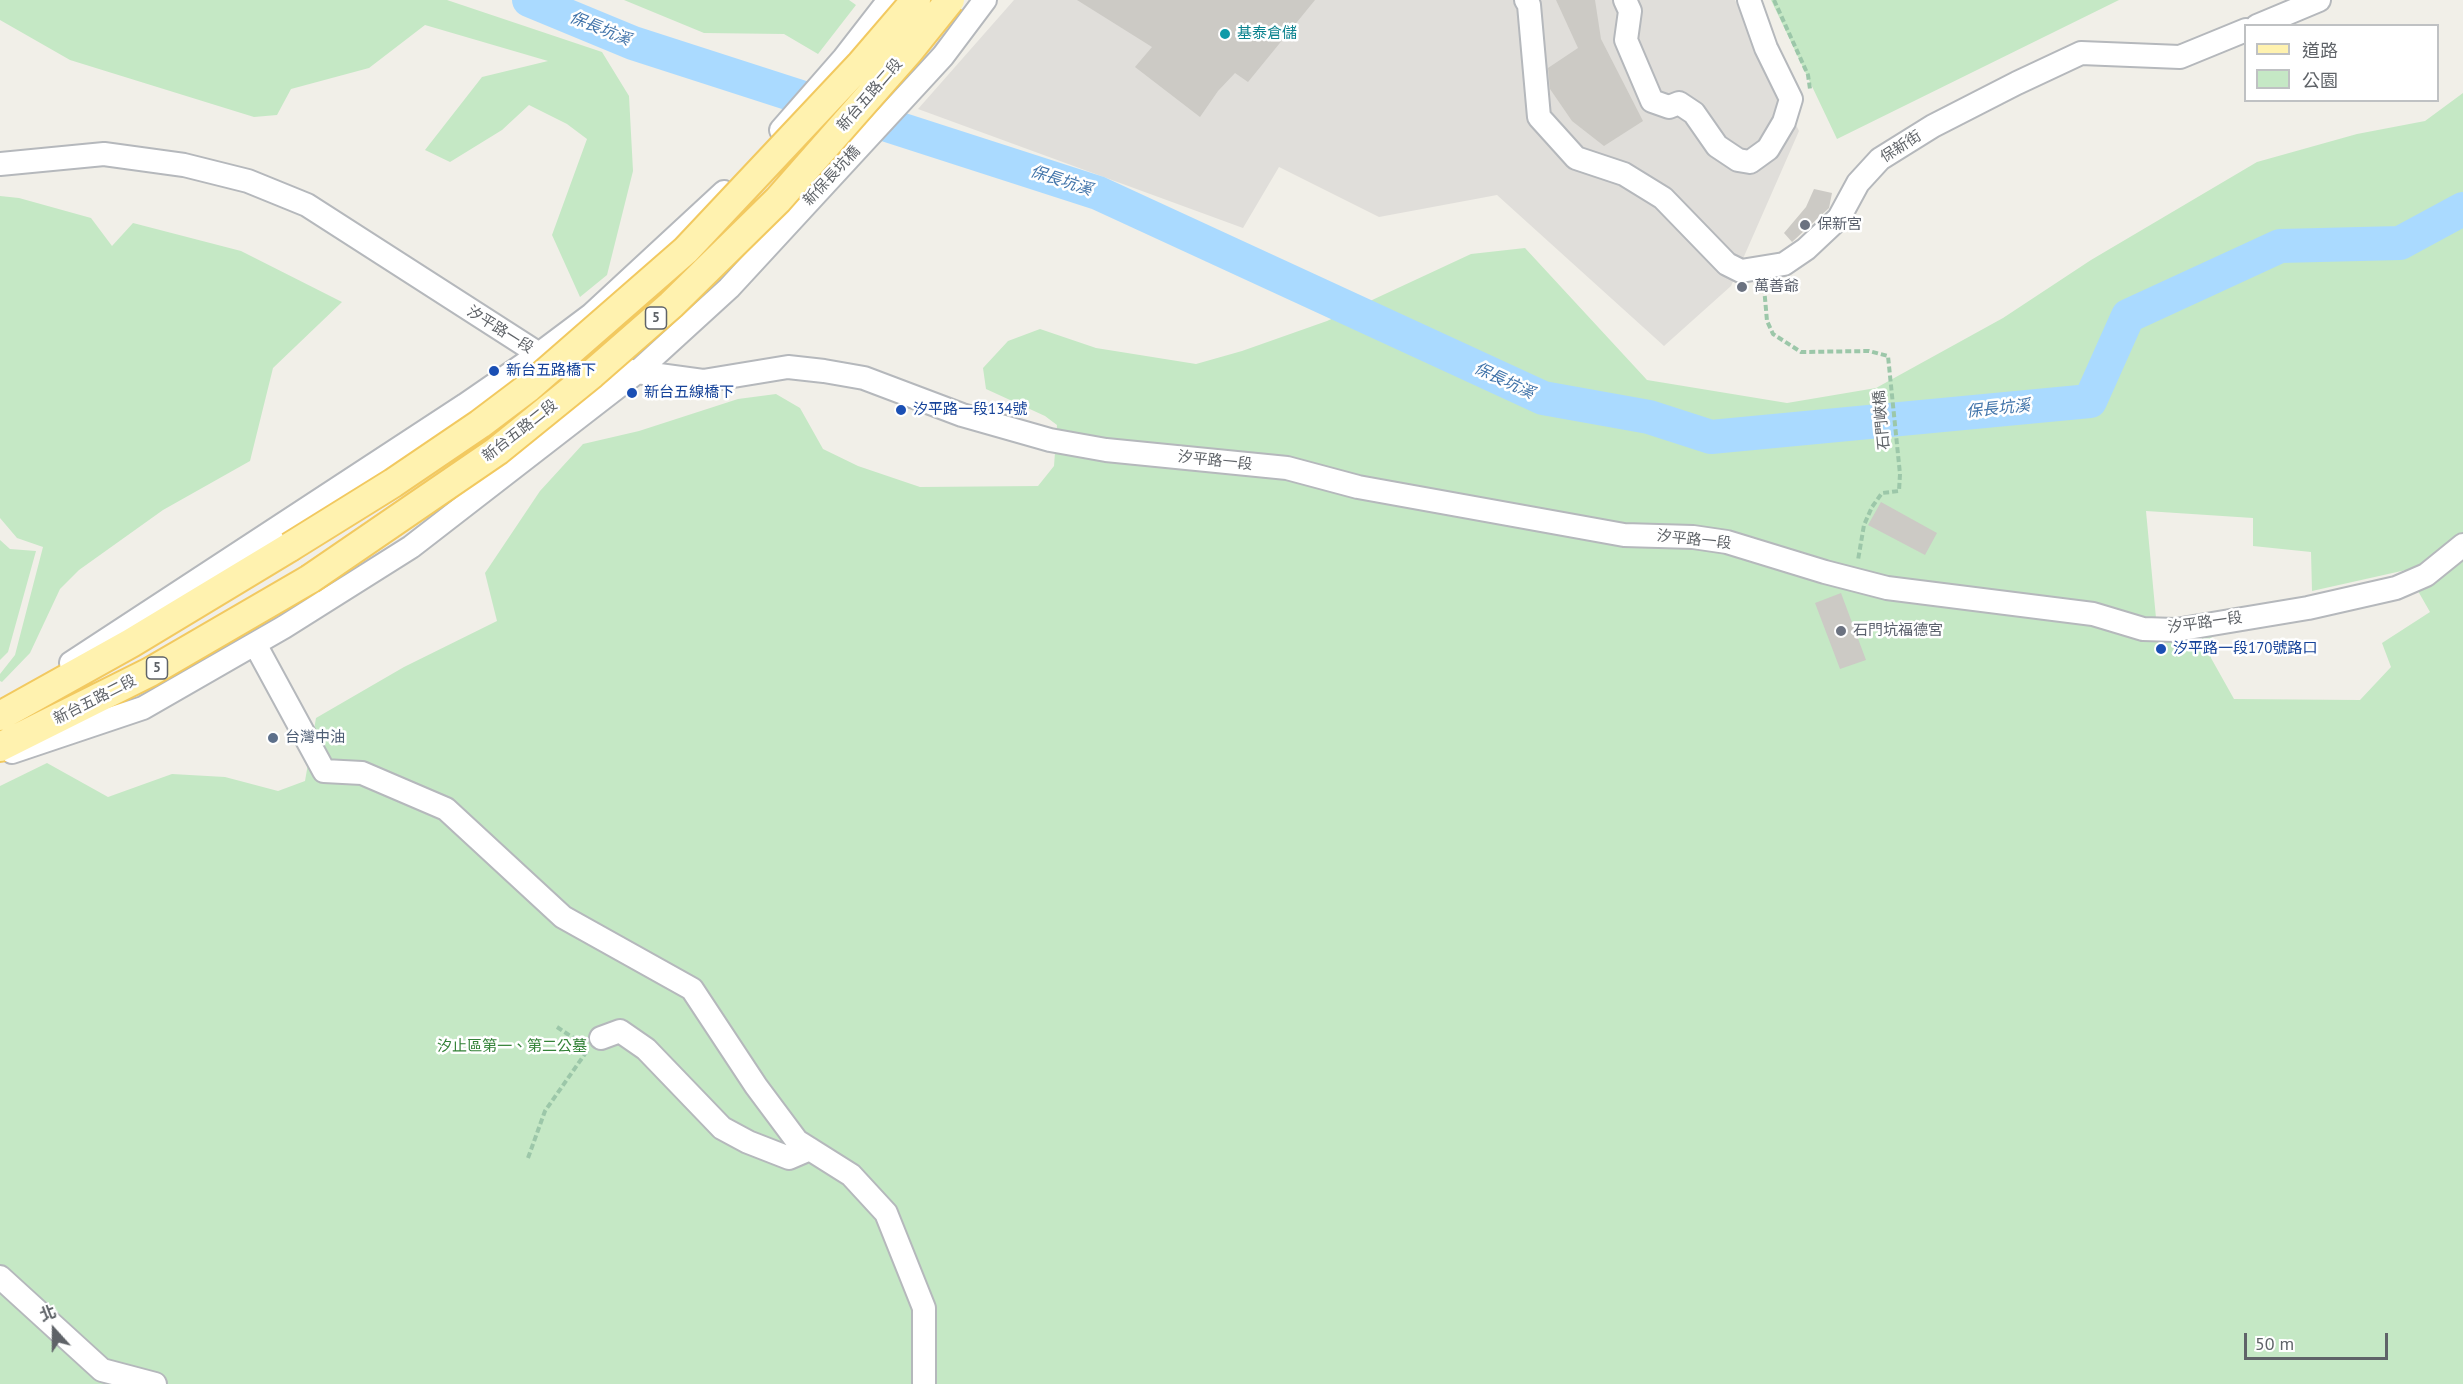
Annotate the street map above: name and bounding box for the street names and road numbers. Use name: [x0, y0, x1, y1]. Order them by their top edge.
street label: 新台五路二段: [834, 55, 906, 135]
street label: 保新街: [1877, 127, 1925, 167]
street label: 新保長坑橋: [800, 142, 864, 210]
street label: 汐平路一段: [463, 302, 537, 358]
road number: 5: [646, 307, 666, 329]
street label: 石門峽橋: [1870, 389, 1894, 451]
street label: 新台五路二段: [479, 396, 561, 466]
street label: 汐平路一段: [1177, 448, 1253, 474]
street label: 汐平路一段: [1656, 527, 1732, 553]
street label: 汐平路一段: [2167, 609, 2243, 637]
road number: 5: [146, 657, 168, 679]
street label: 新台五路二段: [51, 672, 139, 728]

